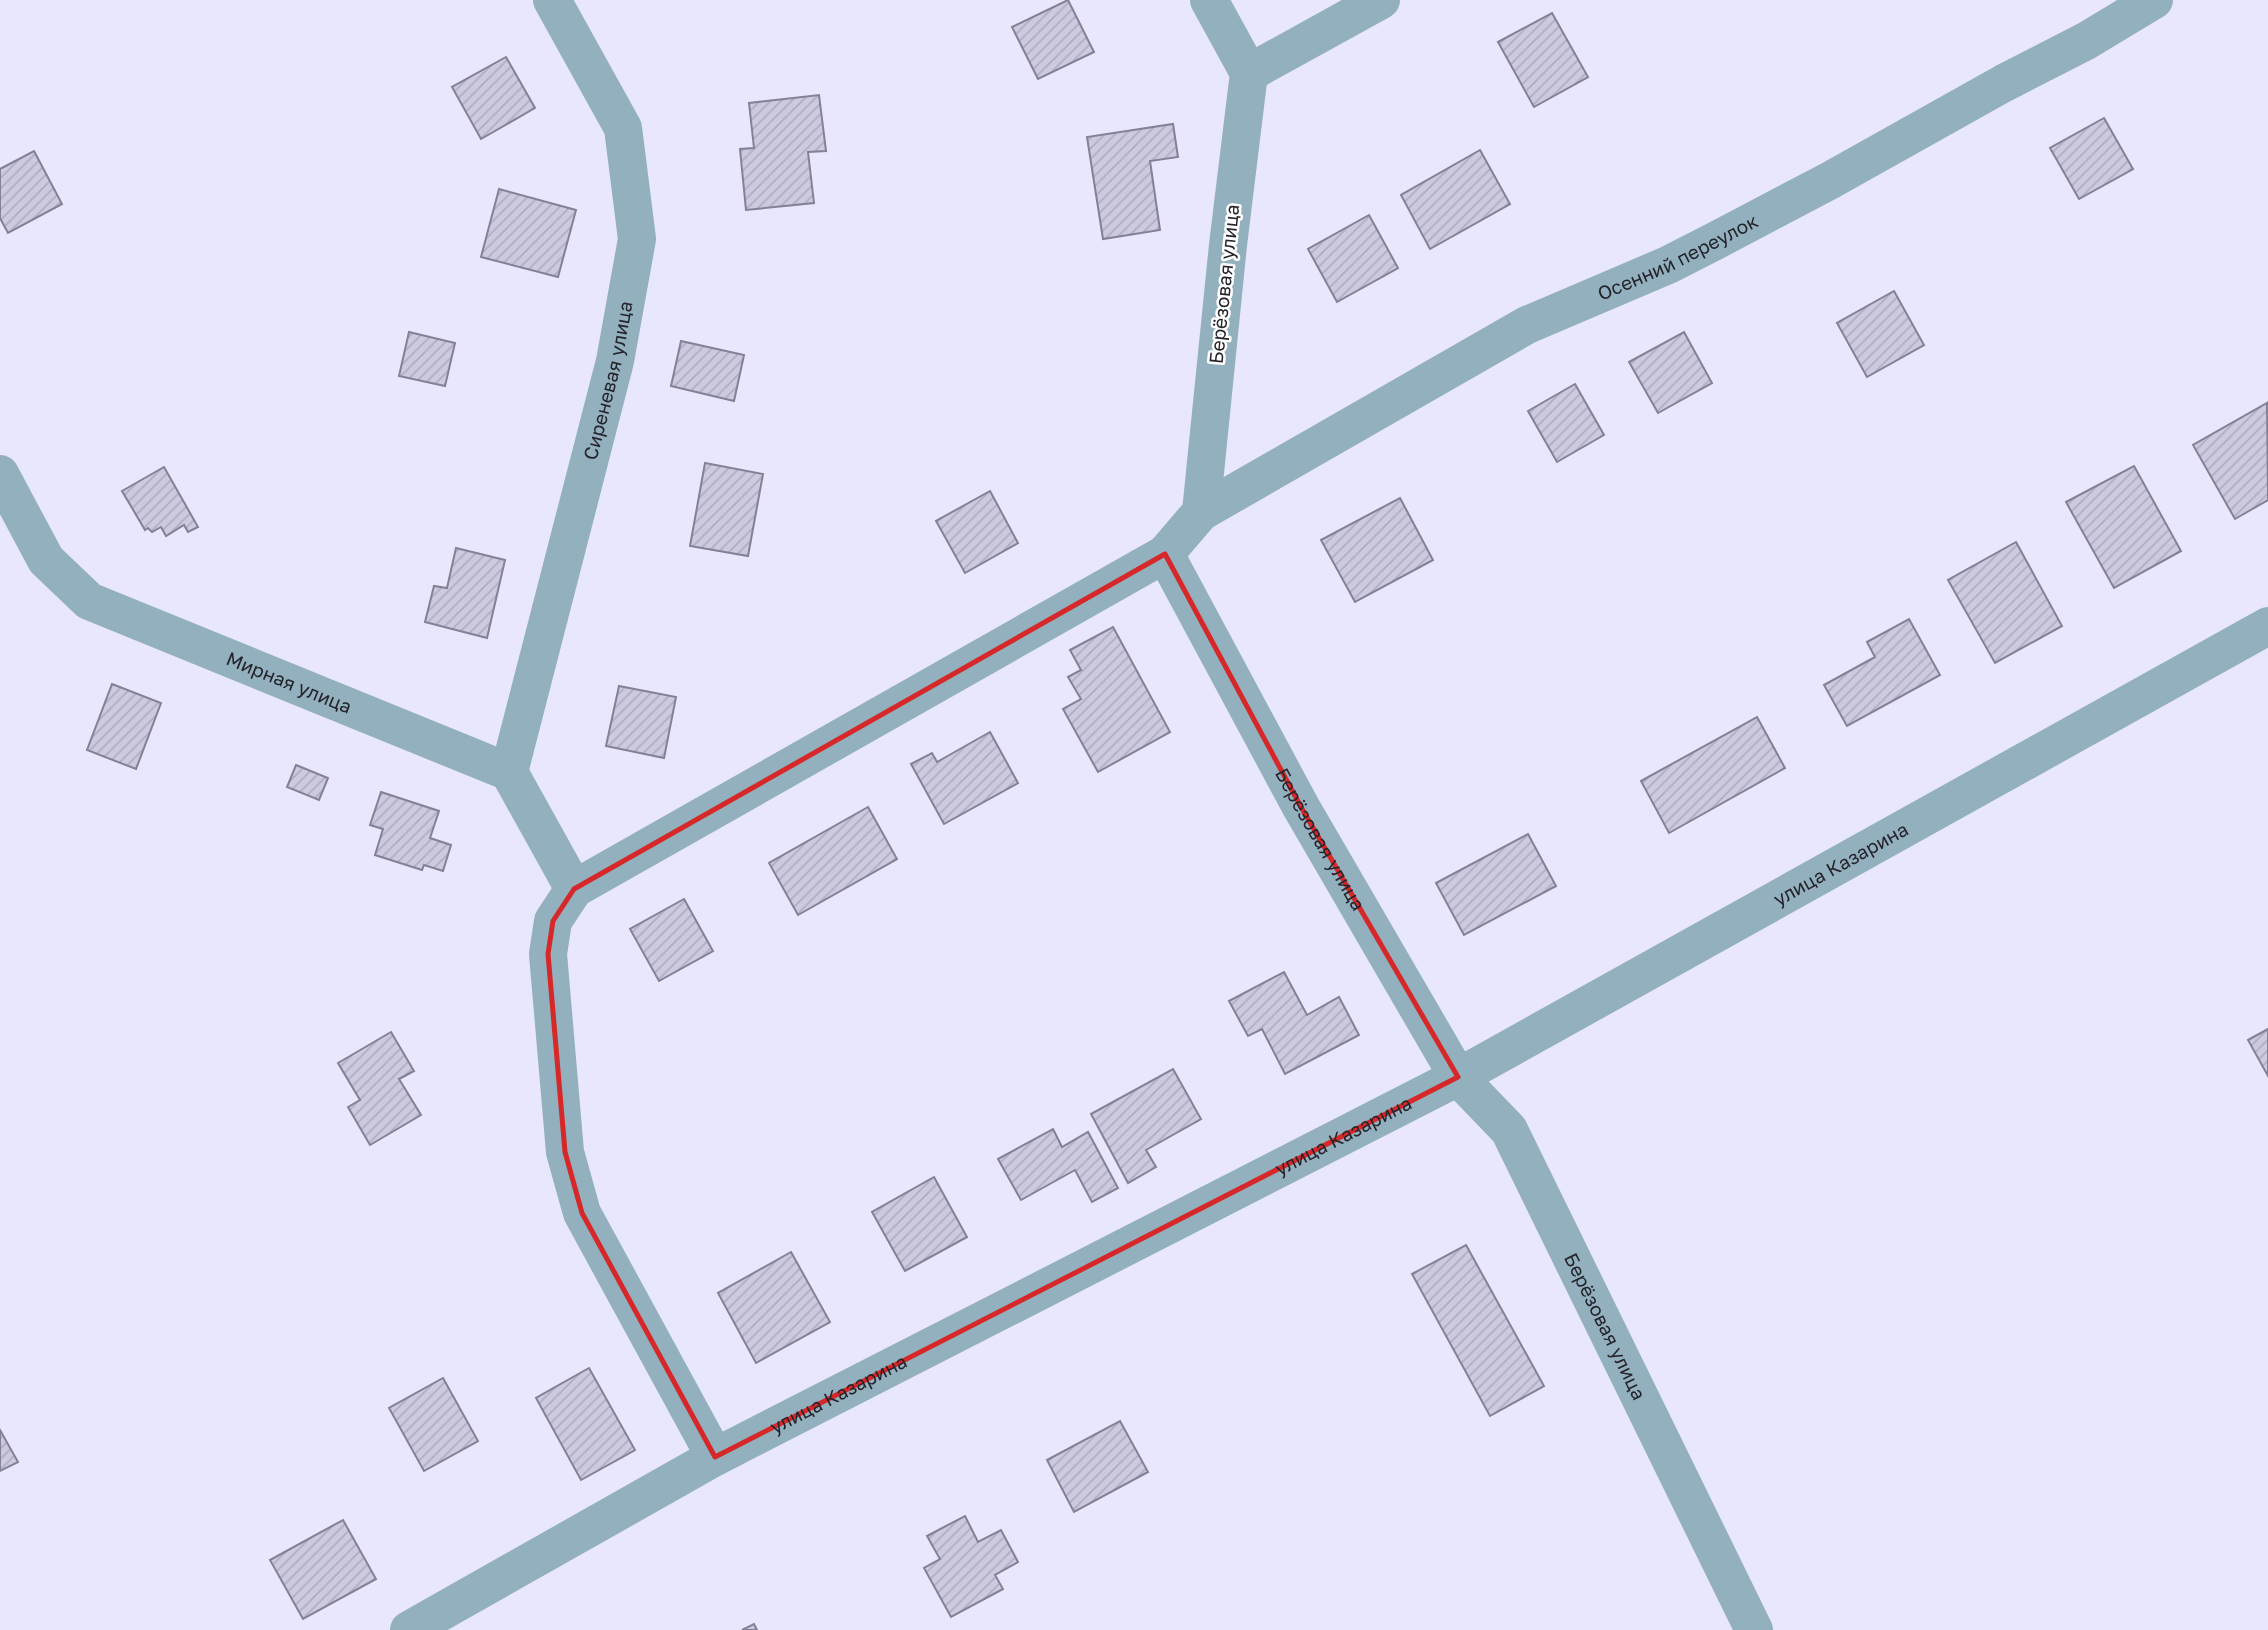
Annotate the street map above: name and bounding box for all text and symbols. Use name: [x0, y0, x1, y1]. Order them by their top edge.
street label: Берёзовая улица: [1204, 203, 1243, 365]
street label: Осенний переулок: [1594, 209, 1762, 305]
street label: Сиреневая улица: [578, 299, 637, 462]
street label: Мирная улица: [223, 646, 355, 718]
street label: Берёзовая улица: [1271, 764, 1371, 914]
street label: улица Казарина: [1769, 817, 1912, 910]
street label: улица Казарина: [1271, 1091, 1415, 1180]
street label: Берёзовая улица: [1560, 1249, 1651, 1403]
street label: улица Казарина: [766, 1349, 910, 1438]

